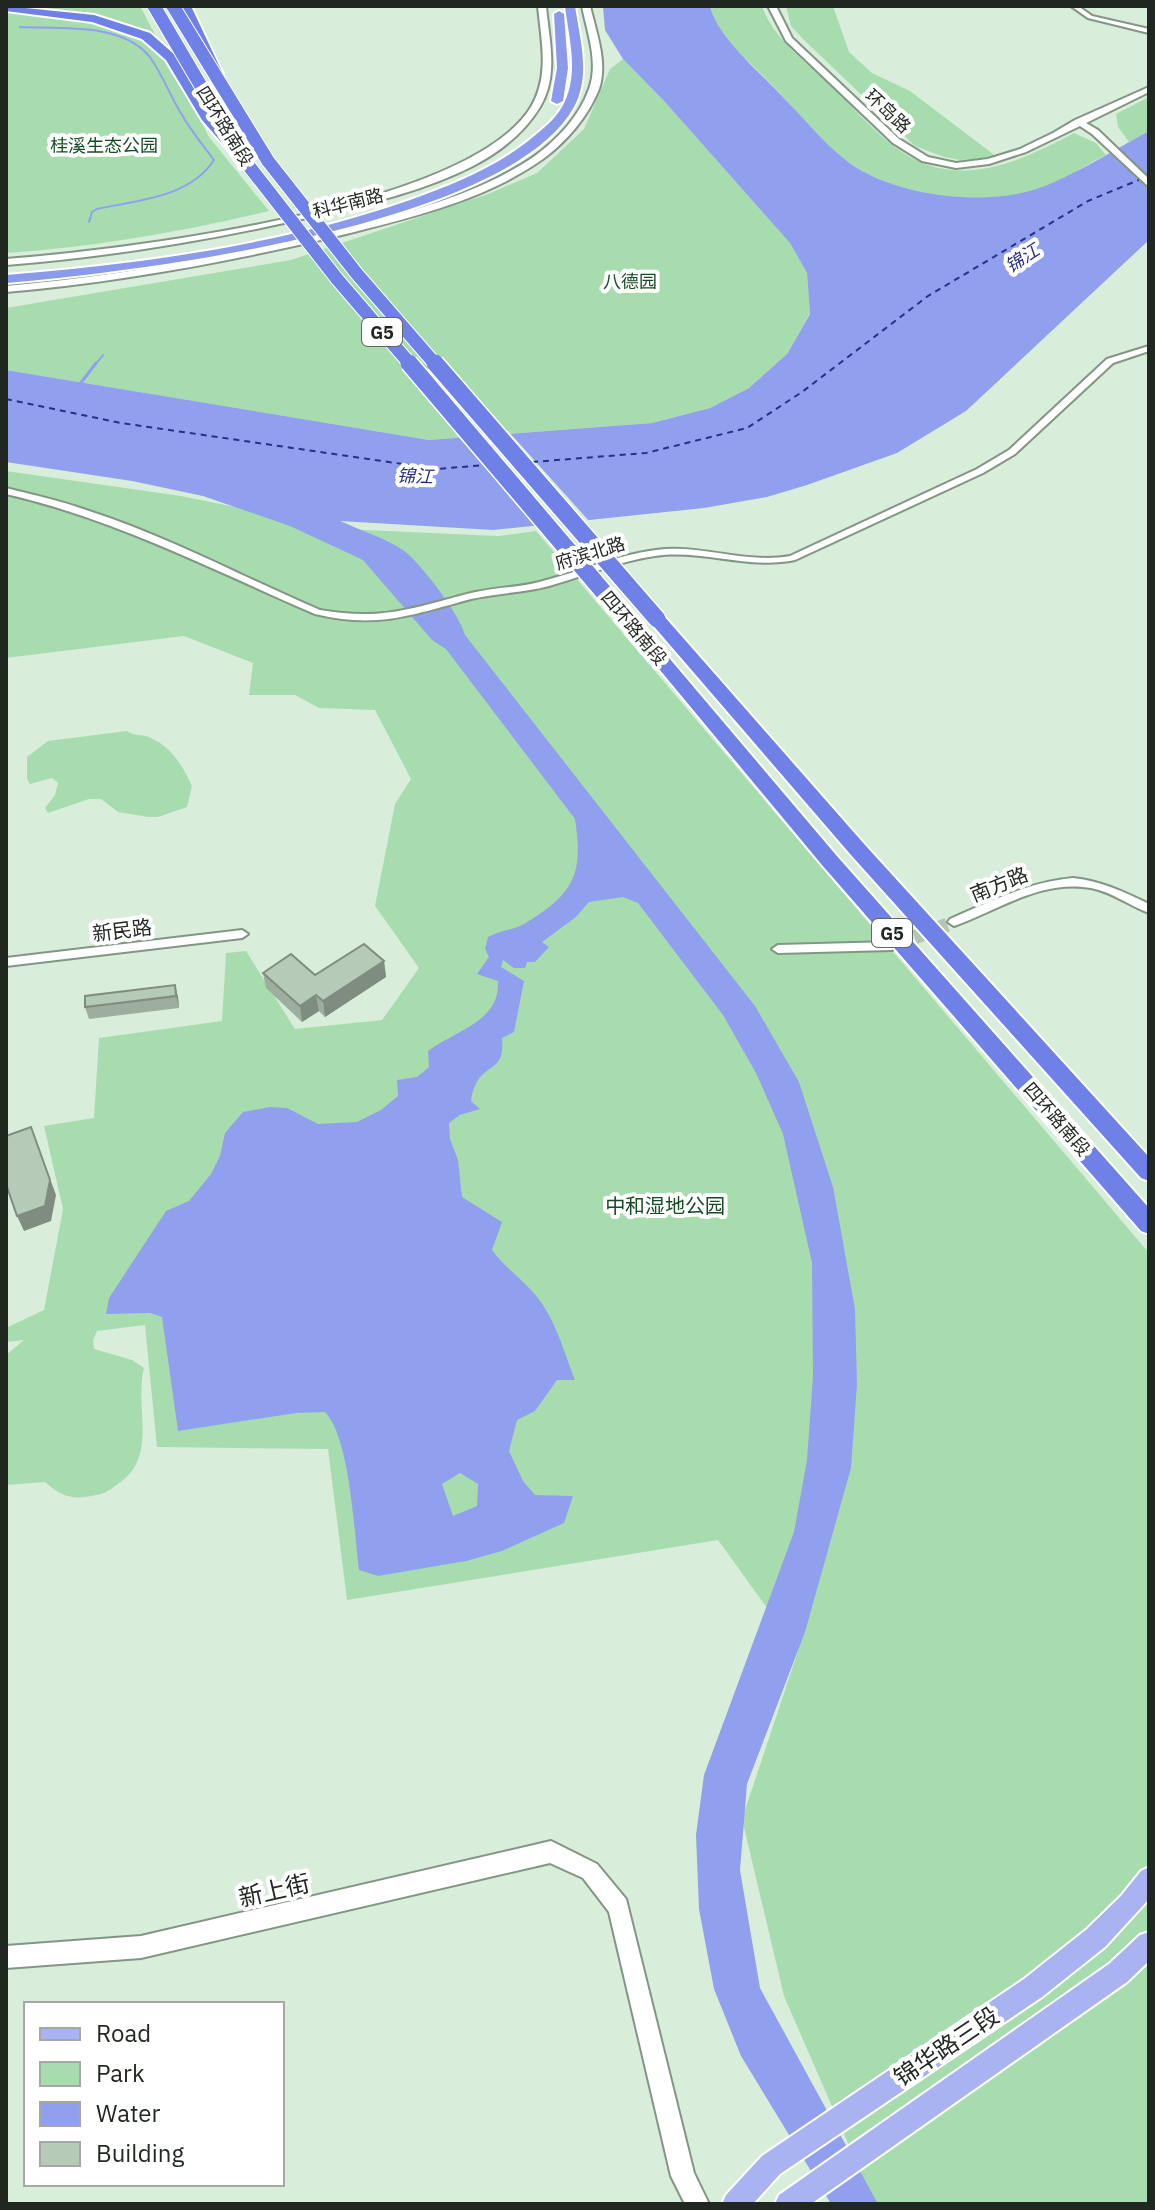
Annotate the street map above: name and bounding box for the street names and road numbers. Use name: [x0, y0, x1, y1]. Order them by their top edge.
street label: 四环路南段: [191, 82, 259, 170]
street label: 环岛路: [860, 84, 916, 138]
street label: 科华南路: [310, 183, 386, 223]
road number: G5: [362, 318, 402, 346]
street label: 府滨北路: [552, 531, 628, 575]
street label: 四环路南段: [596, 586, 672, 670]
street label: 南方路: [966, 860, 1032, 908]
street label: 新民路: [91, 913, 153, 947]
road number: G5: [872, 919, 912, 947]
street label: 四环路南段: [1019, 1077, 1095, 1161]
street label: 新上街: [235, 1866, 313, 1914]
street label: 锦华路三段: [887, 1999, 1005, 2093]

